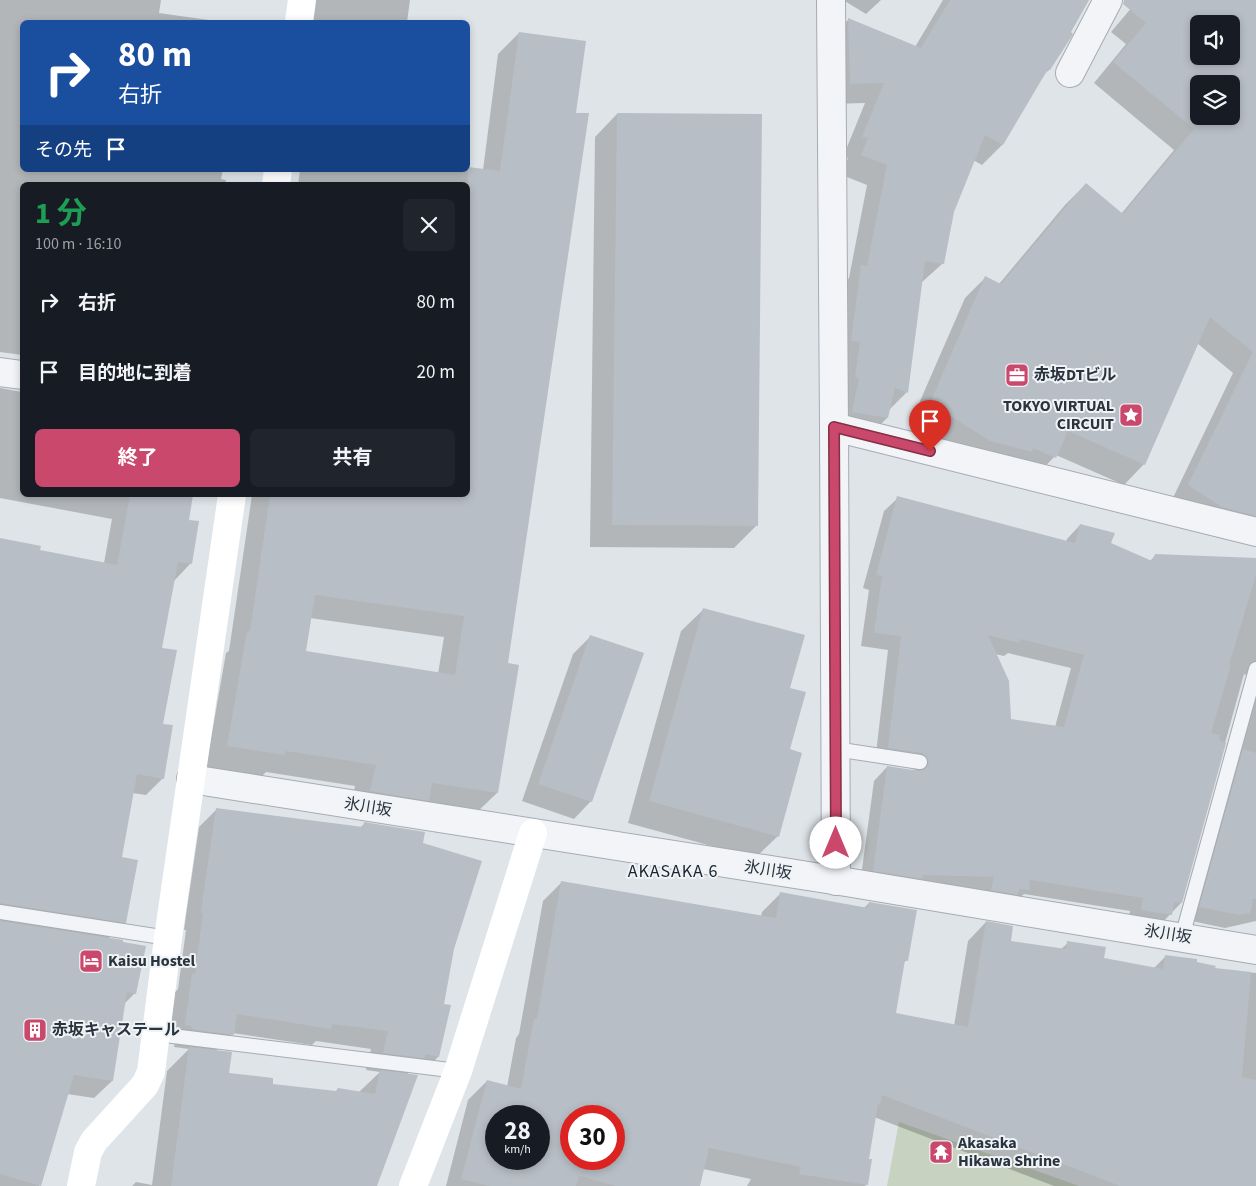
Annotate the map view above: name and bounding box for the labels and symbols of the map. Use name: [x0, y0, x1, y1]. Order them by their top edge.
office icon: 赤坂DTビル: [1004, 362, 1030, 388]
place label: 赤坂DTビル: [1034, 364, 1117, 386]
place label: TOKYO VIRTUAL CIRCUIT: [1003, 395, 1114, 435]
pin: [909, 400, 951, 451]
place icon: TOKYO VIRTUAL CIRCUIT: [1118, 402, 1144, 428]
street label: 氷川坂: [343, 792, 393, 822]
position arrow: [809, 816, 861, 868]
street label: 氷川坂: [743, 855, 793, 885]
district label: AKASAKA 6: [628, 859, 718, 884]
street label: 氷川坂: [1143, 919, 1193, 949]
hotel icon: Kaisu Hostel: [78, 948, 104, 974]
place label: Kaisu Hostel: [108, 950, 196, 972]
building icon: 赤坂キャステール: [22, 1017, 48, 1043]
place label: 赤坂キャステール: [52, 1019, 180, 1041]
speed limit sign: 30: [560, 1105, 625, 1170]
place label: Akasaka Hikawa Shrine: [957, 1132, 1060, 1172]
temple icon: Akasaka Hikawa Shrine: [928, 1139, 954, 1165]

